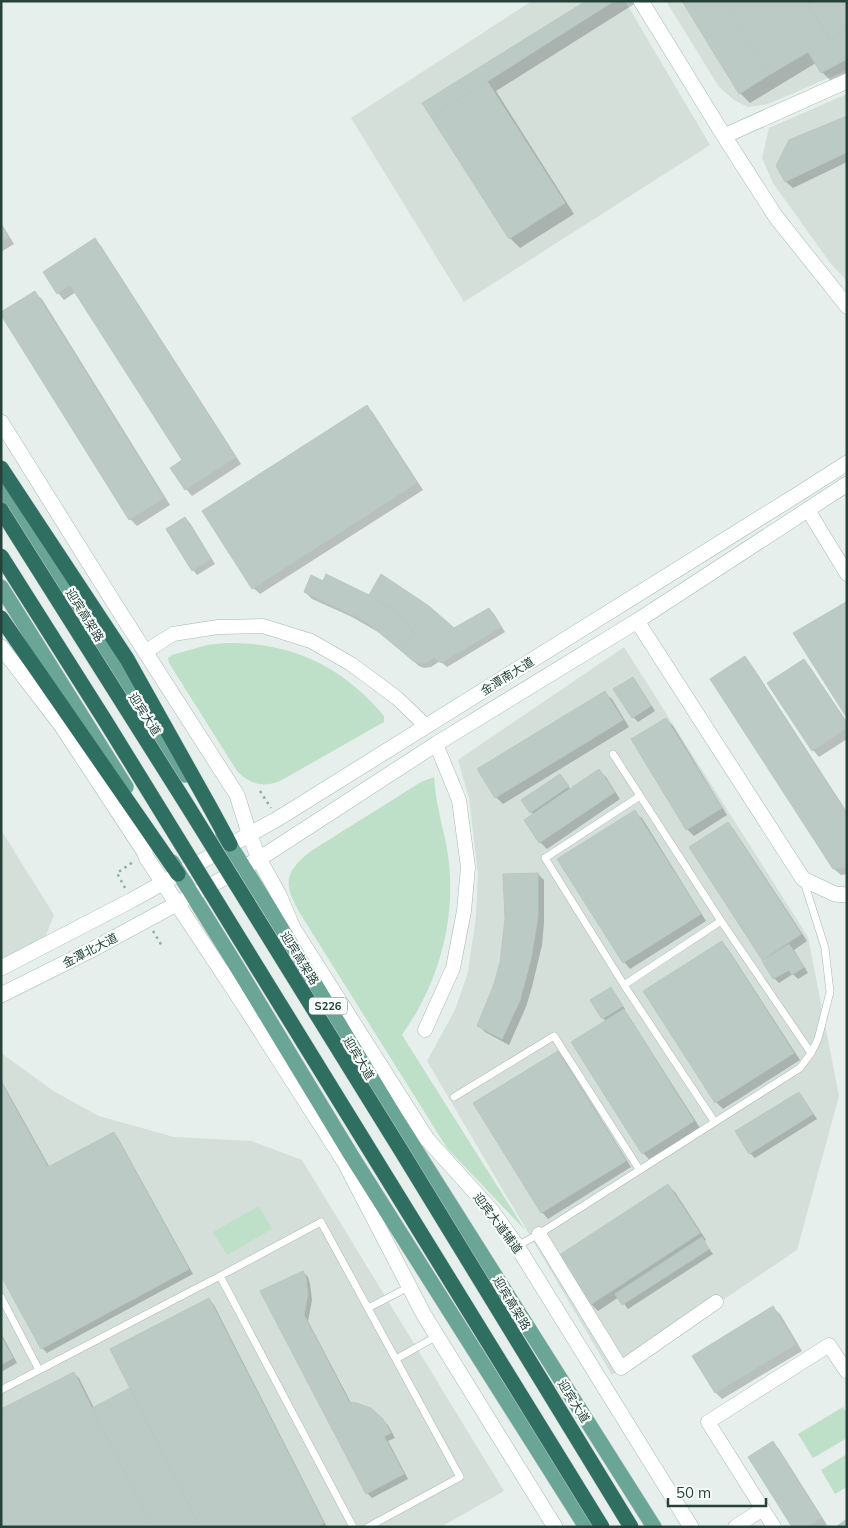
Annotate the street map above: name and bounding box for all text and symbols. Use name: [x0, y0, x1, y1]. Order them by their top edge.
street label: 迎宾高架路: [63, 586, 107, 644]
street label: 金潭南大道: [478, 654, 536, 698]
street label: 迎宾大道: [126, 690, 164, 738]
street label: 迎宾高架路: [278, 929, 322, 987]
street label: 金潭北大道: [60, 930, 120, 970]
road number: S226: [309, 998, 347, 1014]
street label: 迎宾大道: [340, 1034, 378, 1082]
street label: 迎宾大道辅道: [470, 1190, 526, 1256]
street label: 迎宾高架路: [490, 1273, 534, 1333]
street label: 迎宾大道: [555, 1377, 593, 1425]
scale bar: [668, 1476, 766, 1508]
text: 50 m: [676, 1483, 711, 1502]

